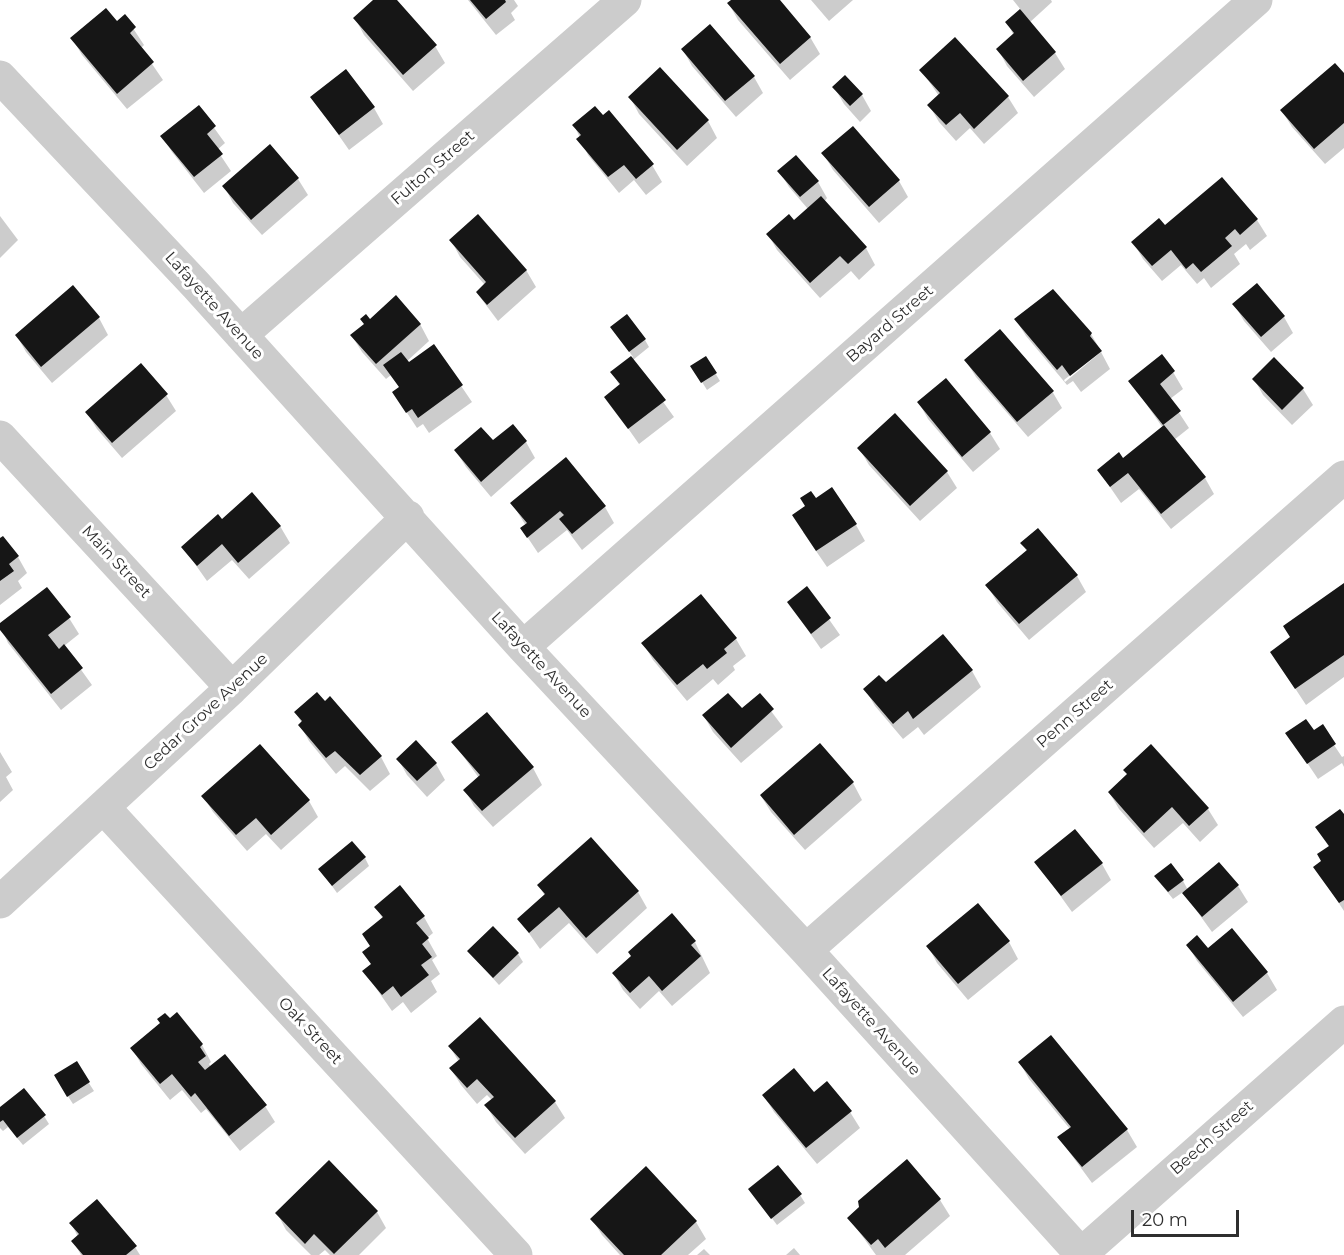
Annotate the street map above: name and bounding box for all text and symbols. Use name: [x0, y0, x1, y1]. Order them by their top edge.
street label: Fulton Street: [387, 127, 479, 209]
street label: Lafayette Avenue: [161, 248, 267, 364]
street label: Bayard Street: [843, 281, 937, 367]
street label: Main Street: [77, 522, 155, 602]
street label: Lafayette Avenue: [487, 608, 595, 722]
street label: Cedar Grove Avenue: [140, 650, 272, 774]
street label: Penn Street: [1033, 676, 1117, 752]
street label: Lafayette Avenue: [818, 964, 924, 1080]
street label: Oak Street: [274, 993, 346, 1069]
street label: Beech Street: [1167, 1097, 1257, 1179]
scale bar: [1134, 1198, 1242, 1236]
text: 20 m: [1142, 1209, 1188, 1231]

